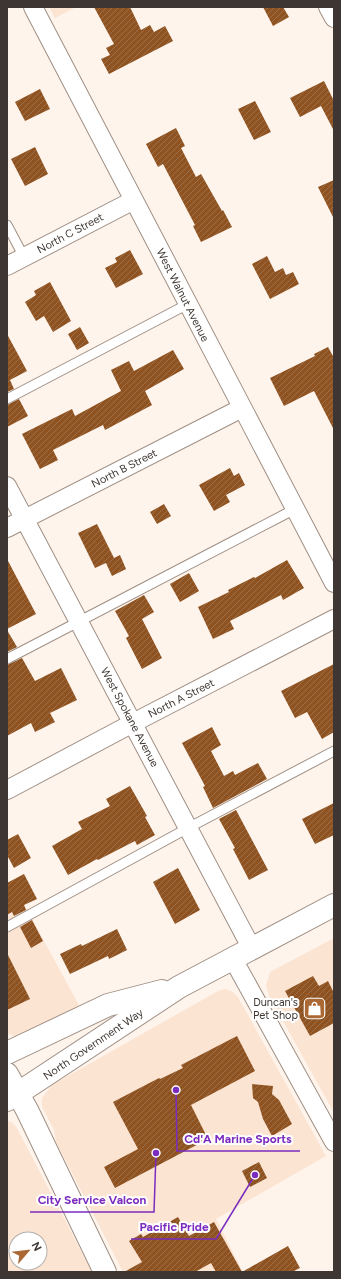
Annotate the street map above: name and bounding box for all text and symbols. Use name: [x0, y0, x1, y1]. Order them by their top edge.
street label: North C Street: [35, 211, 106, 256]
street label: West Walnut Avenue: [153, 247, 212, 344]
street label: North B Street: [89, 446, 159, 491]
street label: West Spokane Avenue: [98, 665, 161, 769]
street label: North A Street: [146, 676, 217, 721]
shop icon: Duncan's Pet Shop: [301, 995, 327, 1021]
place label: Duncan's Pet Shop: [253, 996, 298, 1022]
street label: North Government Way: [41, 1006, 146, 1083]
callout: Cd'A Marine Sports: [177, 1127, 300, 1151]
text: Cd'A Marine Sports: [184, 1132, 292, 1146]
callout: City Service Valcon: [30, 1188, 154, 1212]
text: City Service Valcon: [38, 1193, 147, 1207]
callout: Pacific Pride: [131, 1215, 216, 1239]
text: Pacific Pride: [139, 1220, 209, 1234]
north arrow: [8, 1231, 48, 1271]
text: N: [29, 1240, 44, 1253]

